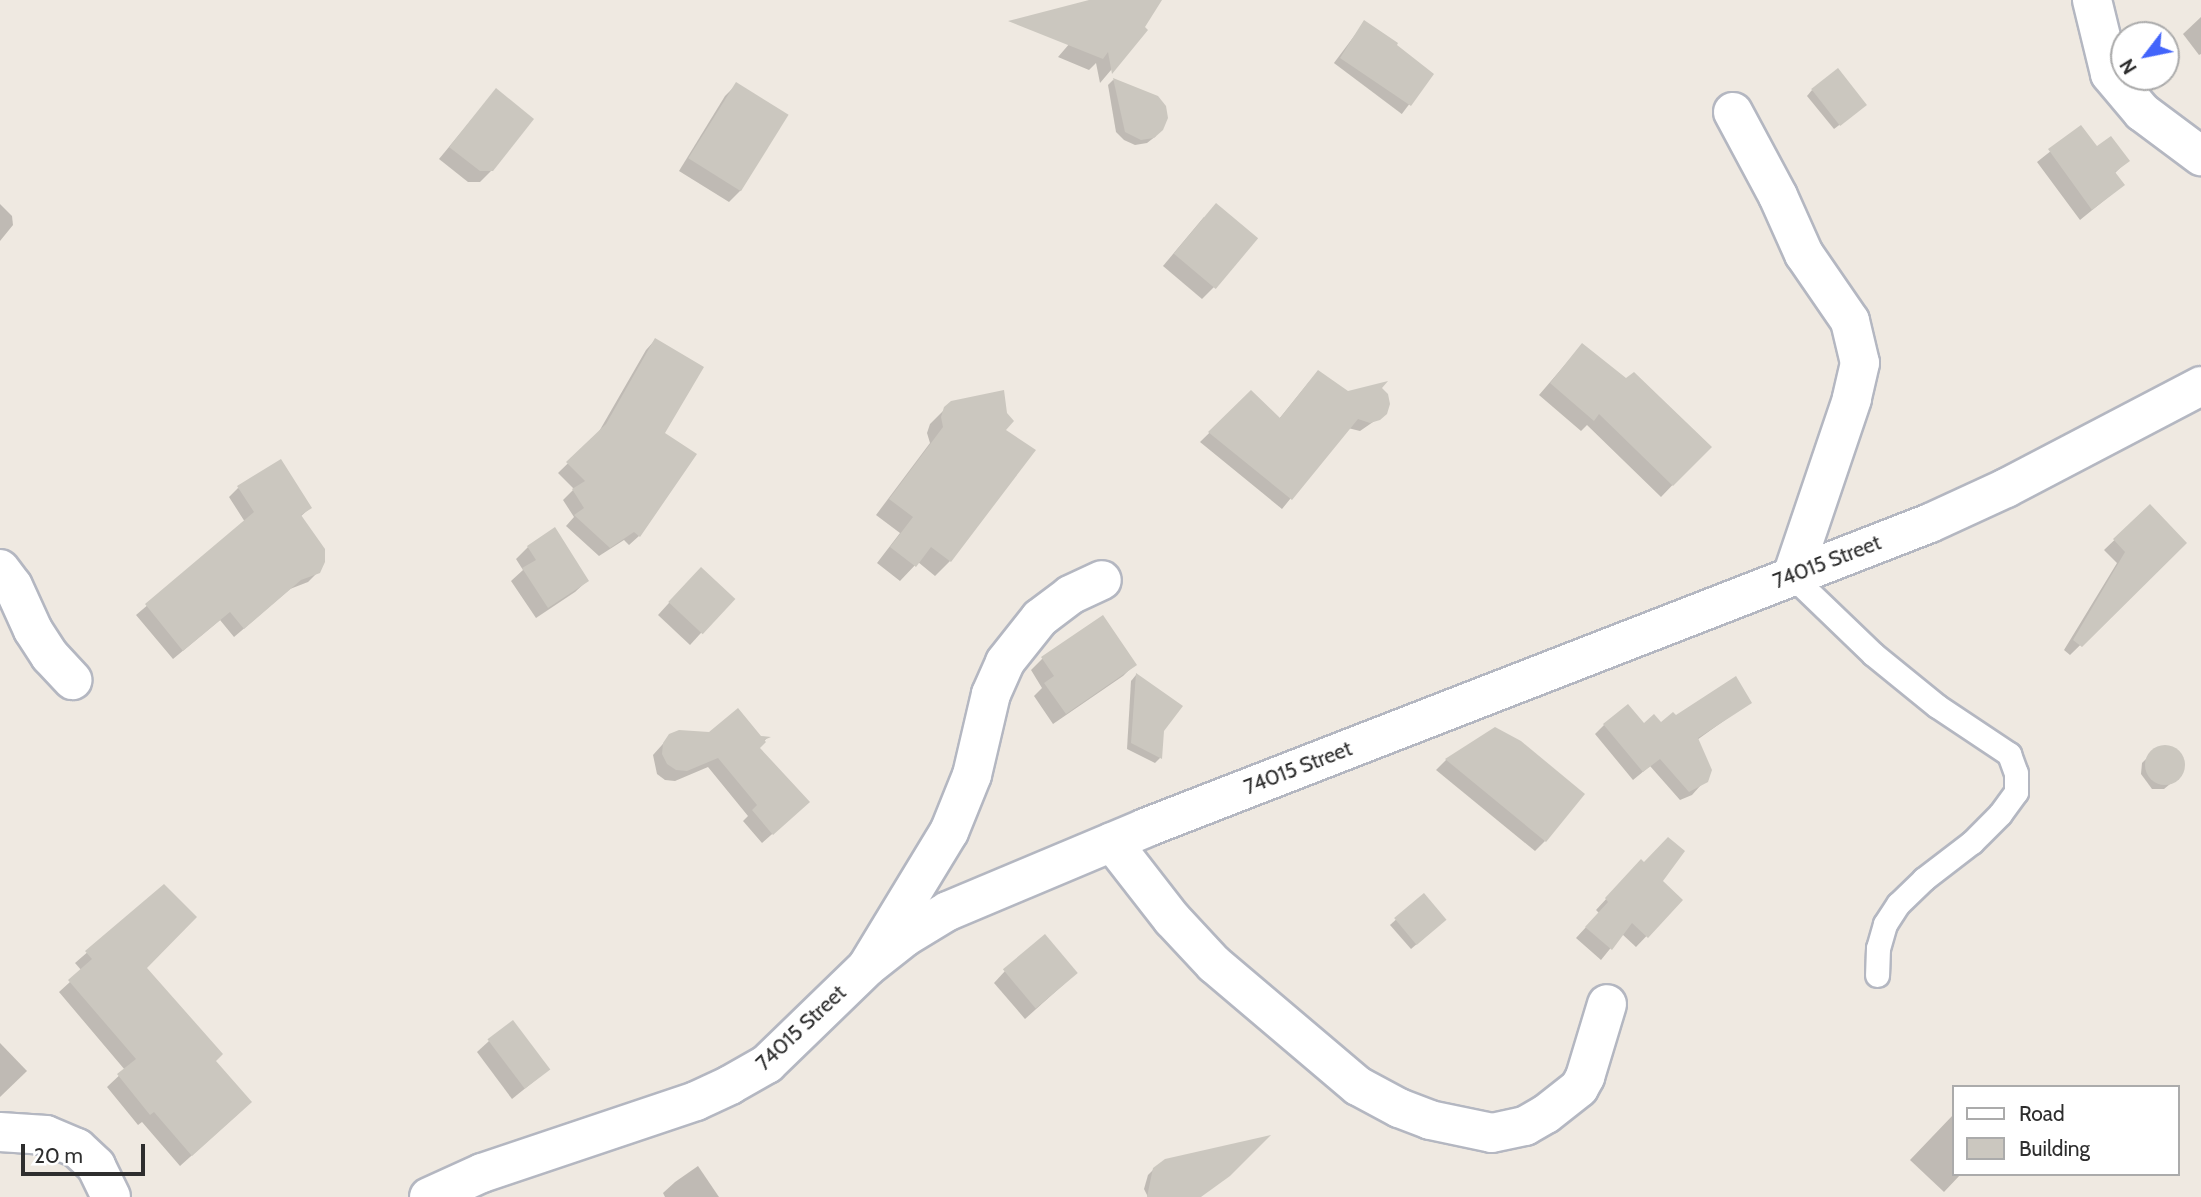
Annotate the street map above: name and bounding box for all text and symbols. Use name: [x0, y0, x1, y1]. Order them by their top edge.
north arrow: [2110, 21, 2180, 91]
text: N: [2115, 55, 2142, 78]
street label: 74015 Street: [1769, 530, 1885, 594]
street label: 74015 Street: [1240, 736, 1356, 800]
street label: 74015 Street: [751, 980, 851, 1076]
legend: [1952, 1085, 2180, 1176]
text: Road: [2019, 1101, 2065, 1126]
scale bar: [24, 1130, 149, 1174]
text: Building: [2019, 1136, 2090, 1161]
text: 20 m: [34, 1143, 83, 1168]

